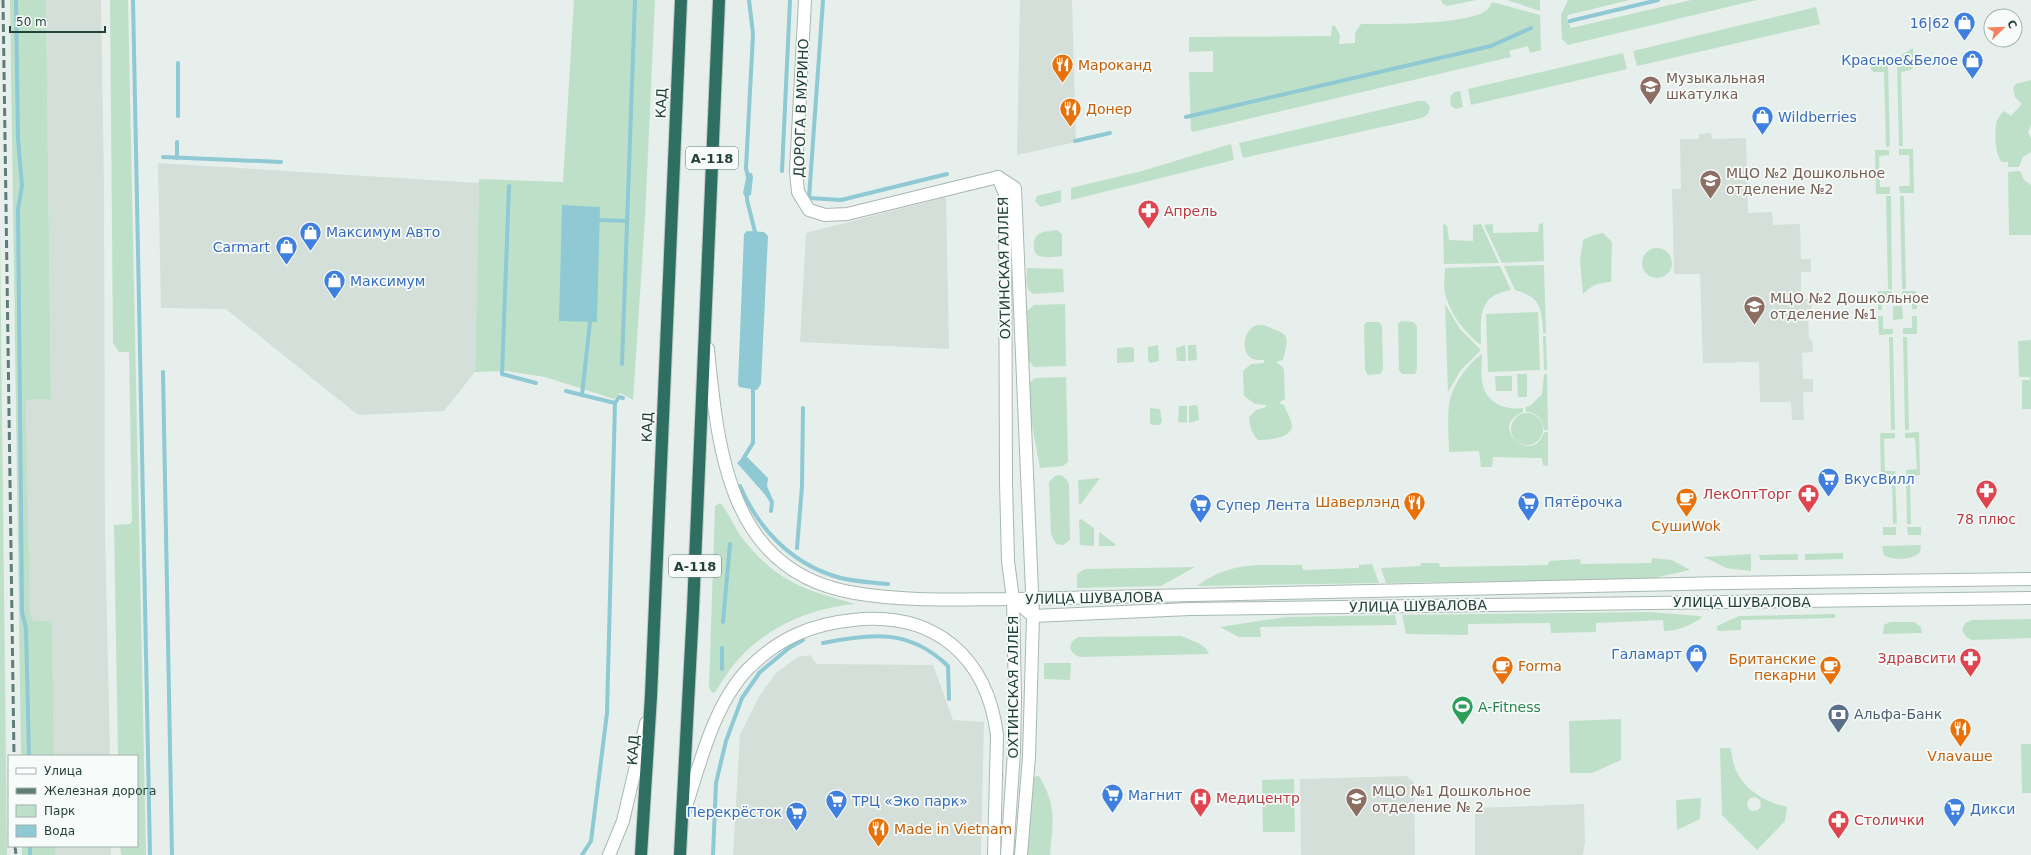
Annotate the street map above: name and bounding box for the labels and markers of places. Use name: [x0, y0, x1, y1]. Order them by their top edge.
shop icon: 16|62: [1952, 10, 1978, 43]
place label: 16|62: [1910, 15, 1950, 32]
shop icon: Красное&Белое: [1960, 47, 1986, 80]
restaurant icon: Мароканд: [1049, 52, 1075, 85]
place label: Красное&Белое: [1841, 52, 1958, 68]
place label: Мароканд: [1078, 57, 1152, 73]
place label: Музыкальная шкатулка: [1666, 70, 1765, 102]
school or university icon: Музыкальная шкатулка: [1638, 73, 1664, 106]
restaurant icon: Донер: [1058, 96, 1084, 129]
place label: Донер: [1086, 101, 1132, 117]
shop icon: Wildberries: [1749, 104, 1775, 137]
place label: Wildberries: [1778, 109, 1857, 125]
place label: МЦО №2 Дошкольное отделение №2: [1726, 165, 1885, 197]
school or university icon: МЦО №2 Дошкольное отделение №2: [1697, 168, 1723, 201]
pharmacy icon: Апрель: [1136, 198, 1162, 231]
place label: Апрель: [1164, 203, 1217, 219]
shop icon: Максимум Авто: [298, 219, 324, 252]
place label: Максимум Авто: [326, 224, 440, 240]
shop icon: Carmart: [273, 234, 299, 267]
place label: Carmart: [213, 239, 271, 255]
shop icon: Максимум: [322, 268, 348, 301]
place label: Максимум: [350, 273, 425, 289]
place label: МЦО №2 Дошкольное отделение №1: [1770, 290, 1929, 322]
school or university icon: МЦО №2 Дошкольное отделение №1: [1742, 293, 1768, 326]
supermarket icon: ВкусВилл: [1815, 466, 1841, 499]
place label: ВкусВилл: [1844, 471, 1915, 487]
pharmacy icon: 78 плюс: [1973, 478, 1999, 511]
pharmacy icon: ЛекОптТорг: [1795, 481, 1821, 514]
cafe icon: СушиWok: [1673, 485, 1699, 518]
place label: ЛекОптТорг: [1703, 486, 1792, 502]
restaurant icon: Шаверлэнд: [1402, 489, 1428, 522]
supermarket icon: Пятёрочка: [1515, 489, 1541, 522]
supermarket icon: Супер Лента: [1187, 492, 1213, 525]
place label: Шаверлэнд: [1315, 494, 1400, 510]
place label: Пятёрочка: [1544, 494, 1622, 510]
place label: Супер Лента: [1216, 497, 1310, 513]
place label: 78 плюс: [1956, 511, 2016, 527]
place label: СушиWok: [1651, 518, 1722, 534]
shop icon: Галамарт: [1684, 641, 1710, 674]
pharmacy icon: Здравсити: [1958, 645, 1984, 678]
place label: Галамарт: [1611, 646, 1682, 662]
place label: Здравсити: [1878, 650, 1956, 666]
place label: Британские пекарни: [1729, 651, 1816, 683]
cafe icon: Forma: [1489, 653, 1515, 686]
cafe icon: Британские пекарни: [1818, 654, 1844, 687]
place label: Forma: [1518, 658, 1562, 674]
sports icon: A-Fitness: [1449, 694, 1475, 727]
place label: A-Fitness: [1478, 699, 1541, 715]
bank icon: Альфа-Банк: [1826, 701, 1852, 734]
place label: Альфа-Банк: [1854, 706, 1942, 722]
restaurant icon: Vлаvаше: [1947, 715, 1973, 748]
place label: Vлаvаше: [1927, 748, 1993, 764]
supermarket icon: Магнит: [1099, 782, 1125, 815]
place label: МЦО №1 Дошкольное отделение № 2: [1372, 783, 1531, 815]
hospital icon: Медицентр: [1187, 785, 1213, 818]
school or university icon: МЦО №1 Дошкольное отделение № 2: [1344, 786, 1370, 819]
place label: Магнит: [1128, 787, 1182, 803]
supermarket icon: ТРЦ «Эко парк»: [824, 788, 850, 821]
place label: Медицентр: [1216, 790, 1300, 806]
place label: ТРЦ «Эко парк»: [851, 793, 968, 809]
supermarket icon: Дикси: [1941, 796, 1967, 829]
supermarket icon: Перекрёсток: [784, 799, 810, 832]
place label: Дикси: [1970, 801, 2015, 817]
place label: Перекрёсток: [687, 804, 782, 820]
pharmacy icon: Столички: [1826, 807, 1852, 840]
place label: Столички: [1854, 812, 1924, 828]
restaurant icon: Made in Vietnam: [865, 816, 891, 849]
place label: Made in Vietnam: [894, 821, 1012, 837]

